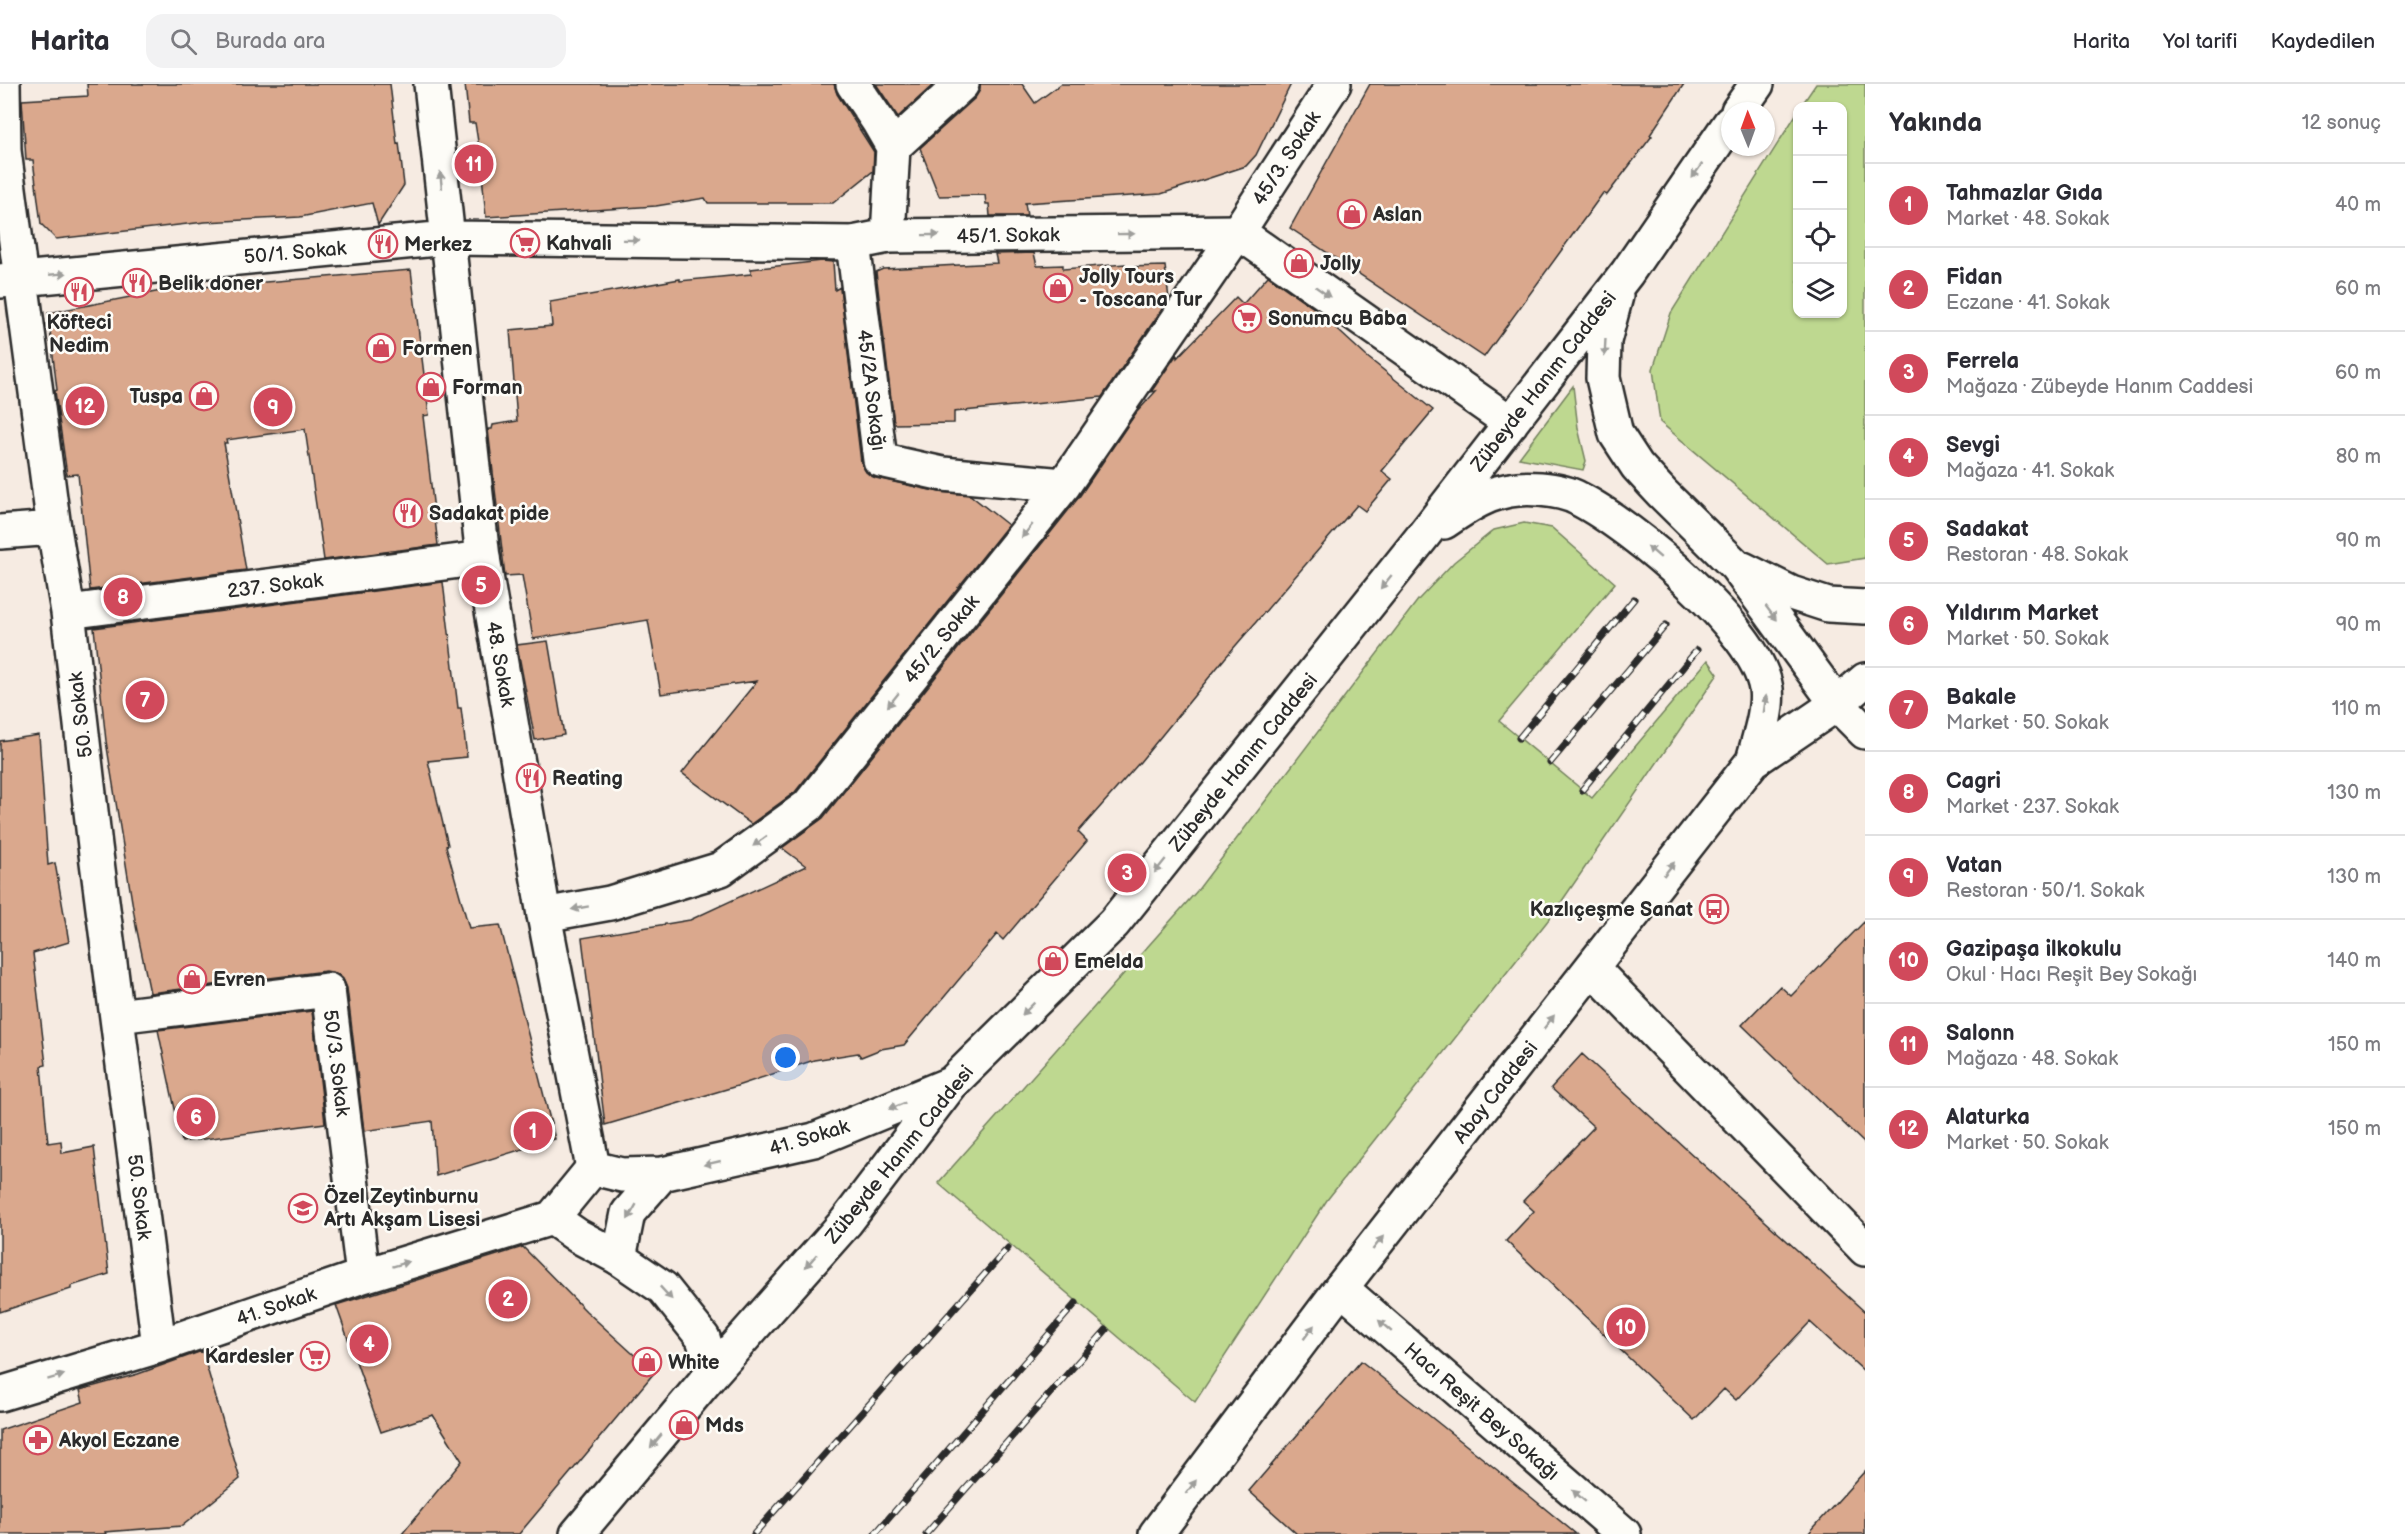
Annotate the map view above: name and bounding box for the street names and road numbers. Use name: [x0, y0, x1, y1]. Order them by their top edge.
street label: 45/3. Sokak: [1247, 107, 1326, 210]
street label: 45/1. Sokak: [956, 223, 1060, 249]
street label: 50/1. Sokak: [243, 237, 348, 269]
street label: Zübeyde Hanım Caddesi: [1465, 287, 1622, 477]
street label: 45/2A Sokağı: [852, 328, 890, 452]
street label: 237. Sokak: [226, 568, 325, 604]
street label: 45/2. Sokak: [899, 590, 985, 689]
street label: 48. Sokak: [481, 619, 519, 709]
street label: Zübeyde Hanım Caddesi: [1164, 669, 1323, 857]
street label: 50. Sokak: [64, 670, 98, 759]
street label: 50/3. Sokak: [318, 1008, 354, 1118]
street label: Abay Caddesi: [1448, 1037, 1543, 1148]
street label: Zübeyde Hanım Caddesi: [820, 1061, 979, 1249]
street label: 41. Sokak: [766, 1114, 853, 1162]
street label: 50. Sokak: [122, 1153, 156, 1242]
street label: 41. Sokak: [233, 1282, 320, 1332]
street label: Hacı Reşit Bey Sokağı: [1399, 1338, 1564, 1486]

